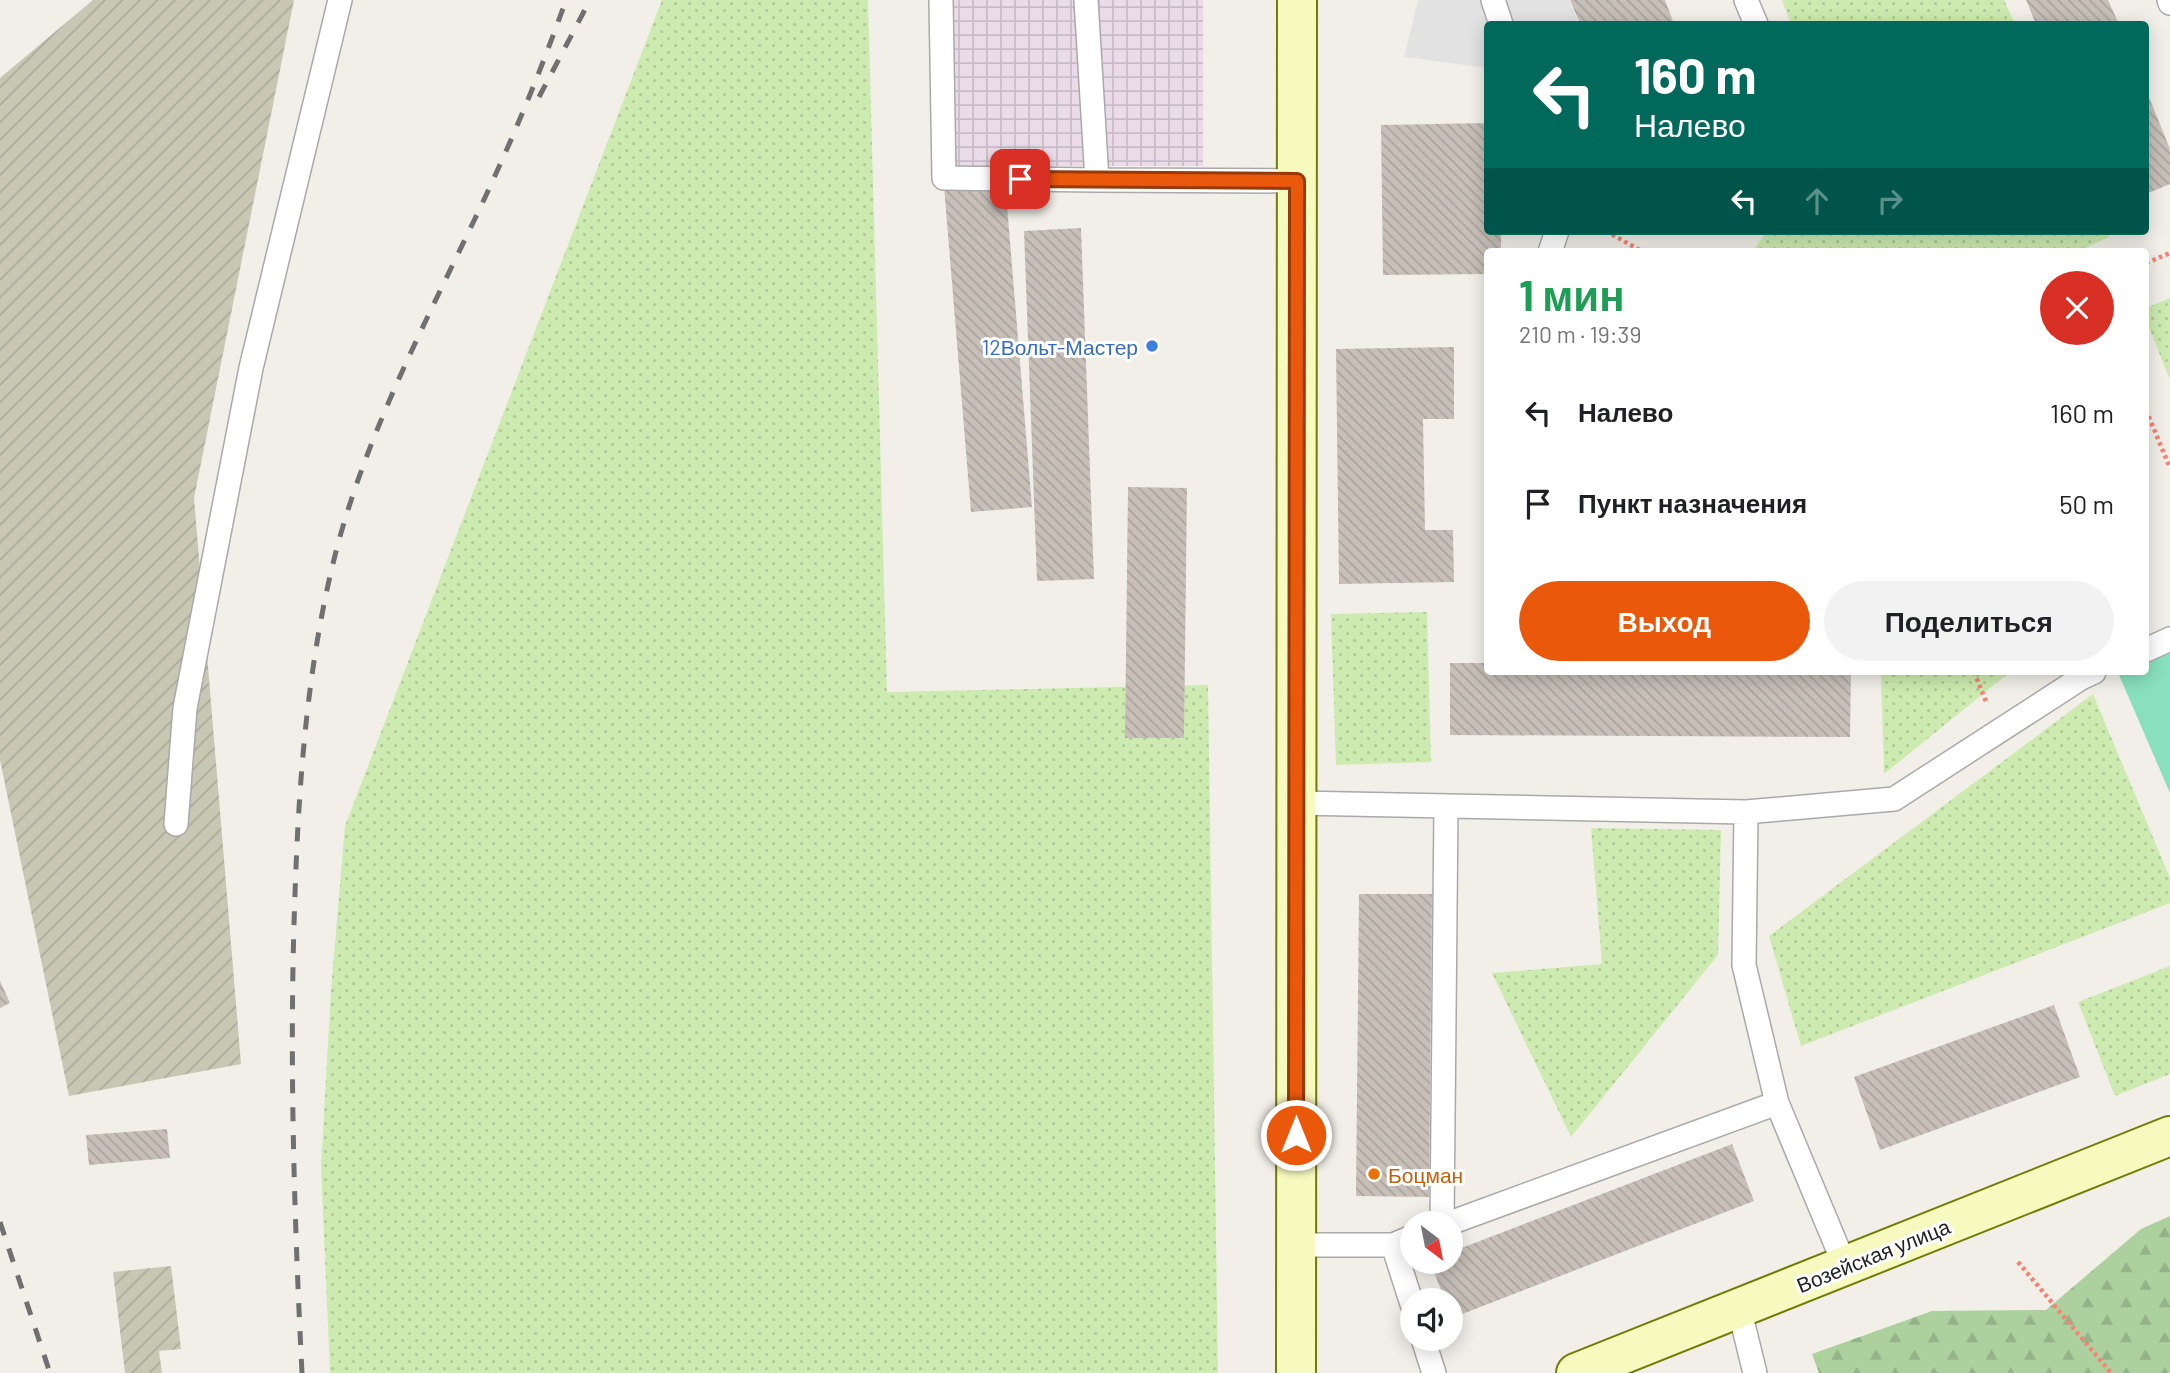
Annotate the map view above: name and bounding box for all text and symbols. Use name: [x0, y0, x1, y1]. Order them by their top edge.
text: 160 m: [1634, 45, 1756, 104]
icon: left: [1519, 49, 1610, 140]
text: Налево: [1634, 105, 1746, 143]
pin: [990, 149, 1050, 209]
icon: arrive: [1001, 160, 1039, 198]
icon: left: [1725, 182, 1763, 220]
icon: ahead: [1798, 182, 1836, 220]
icon: right: [1871, 182, 1909, 220]
text: 1 мин: [1519, 269, 1625, 319]
button: close: [2040, 271, 2114, 345]
text: 210 m · 19:39: [1519, 320, 1641, 348]
place label: 12Вольт-Мастер: [982, 334, 1138, 359]
marker: 12Вольт-Мастер: [1144, 338, 1160, 354]
icon: left: [1519, 394, 1557, 432]
text: Налево: [1578, 396, 1673, 427]
text: 160 m: [2050, 397, 2114, 428]
icon: arrive: [1519, 485, 1557, 523]
text: Пункт назначения: [1578, 487, 1807, 518]
text: 50 m: [2059, 488, 2114, 519]
button: Выход: [1519, 581, 1810, 661]
button: Поделиться: [1824, 581, 2114, 661]
position arrow: [1259, 1098, 1333, 1172]
place label: Боцман: [1388, 1162, 1463, 1187]
marker: Боцман: [1366, 1166, 1382, 1182]
north arrow: [1400, 1211, 1463, 1274]
map controls: [1400, 1211, 1463, 1351]
street label: Возейская улица: [1793, 1213, 1954, 1297]
button: sound: [1400, 1288, 1463, 1351]

